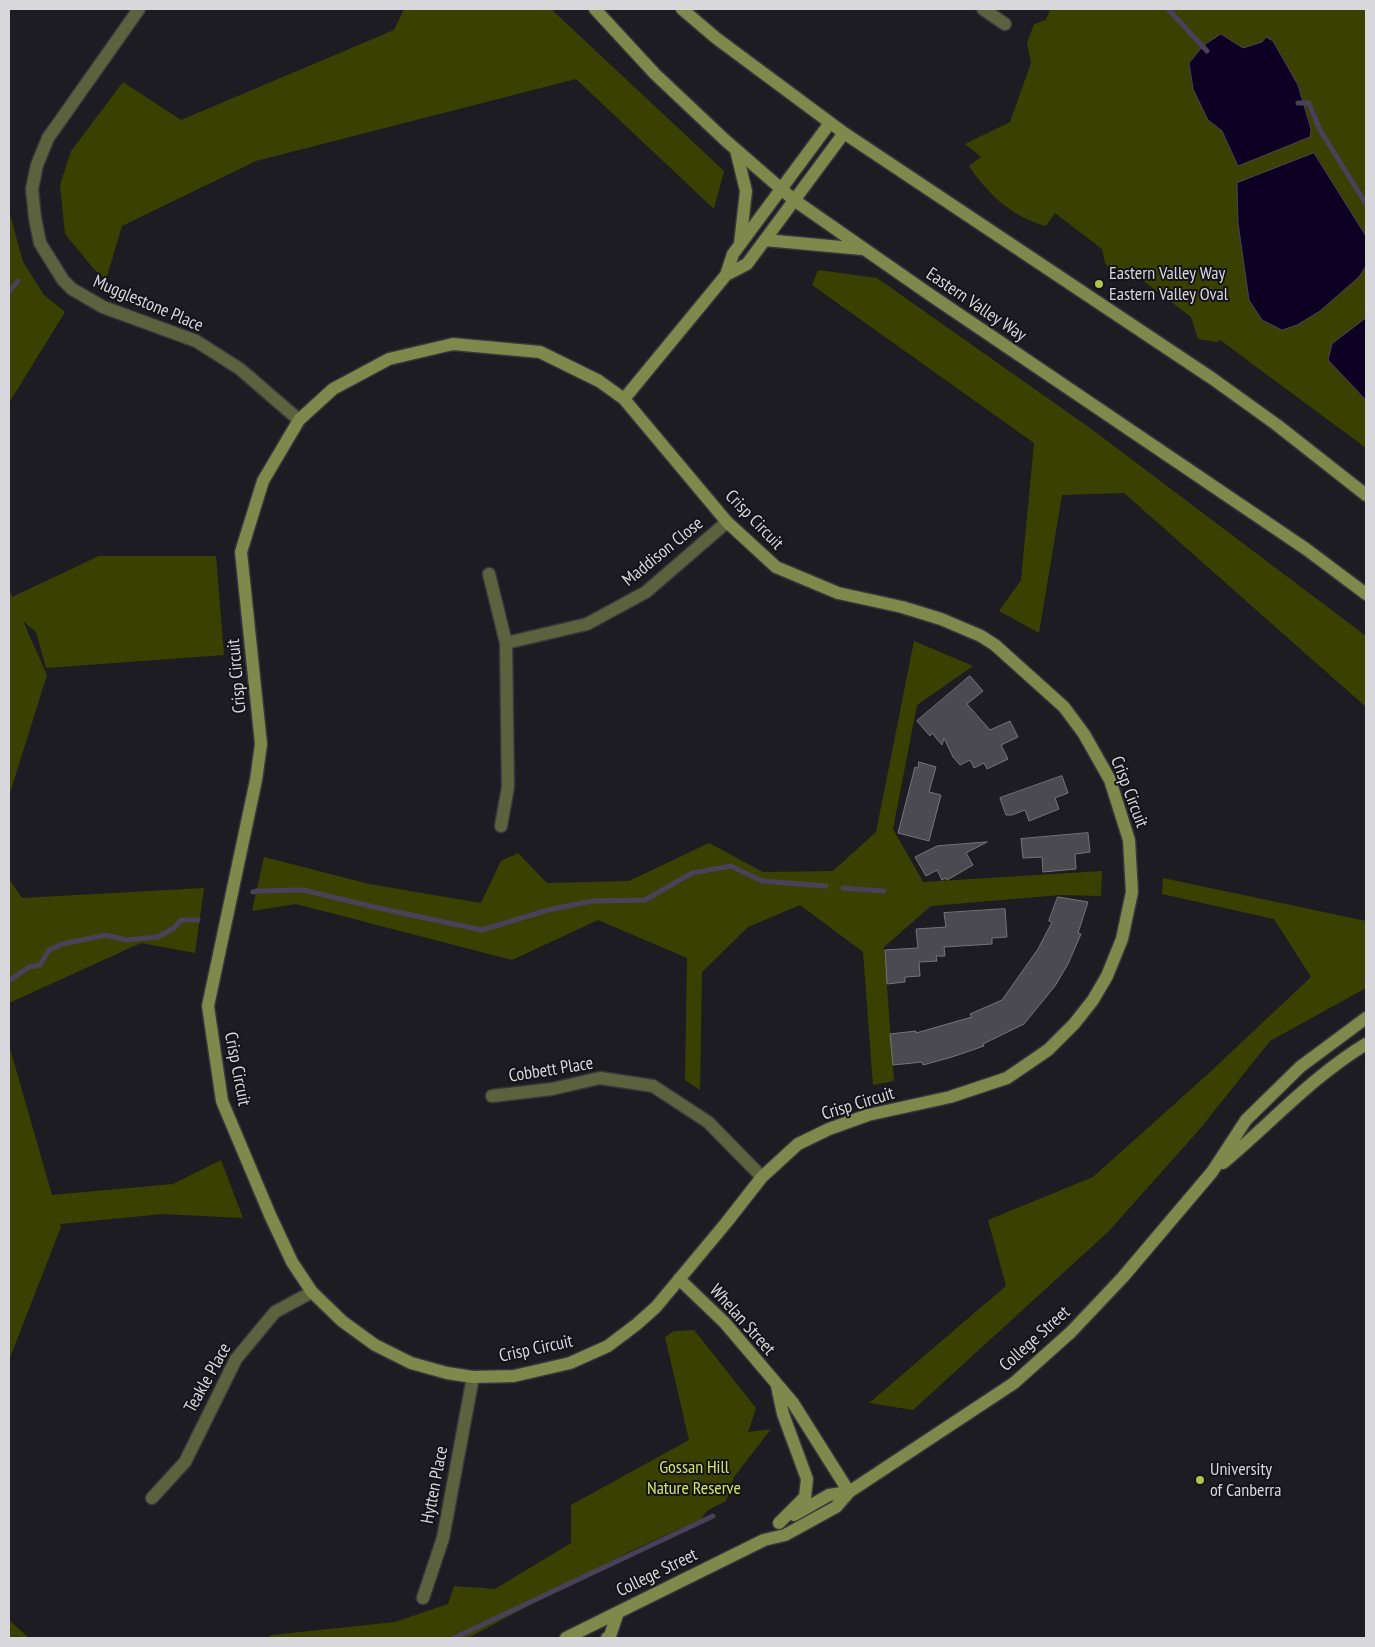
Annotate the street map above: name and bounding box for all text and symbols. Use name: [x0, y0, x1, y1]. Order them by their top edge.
place label: Eastern Valley Way Eastern Valley Oval: [1109, 263, 1228, 306]
street label: Eastern Valley Way: [922, 264, 1030, 346]
street label: Mugglestone Place: [90, 271, 206, 337]
marker: Eastern Valley Way Eastern Valley Oval: [1093, 278, 1105, 290]
street label: Crisp Circuit: [720, 486, 788, 554]
street label: Maddison Close: [618, 513, 708, 591]
street label: Crisp Circuit: [223, 638, 251, 714]
street label: Crisp Circuit: [1106, 753, 1152, 831]
street label: Crisp Circuit: [219, 1030, 255, 1108]
street label: Cobbett Place: [507, 1053, 595, 1087]
street label: Crisp Circuit: [819, 1083, 897, 1125]
street label: Whelan Street: [705, 1280, 779, 1360]
street label: College Street: [995, 1302, 1075, 1376]
street label: Crisp Circuit: [497, 1331, 575, 1367]
street label: Teakle Place: [180, 1339, 236, 1417]
street label: Hytten Place: [417, 1444, 453, 1526]
park label: Gossan Hill Nature Reserve: [647, 1457, 741, 1500]
place label: University of Canberra: [1210, 1459, 1281, 1502]
marker: University of Canberra: [1194, 1474, 1206, 1486]
street label: College Street: [613, 1544, 701, 1602]

